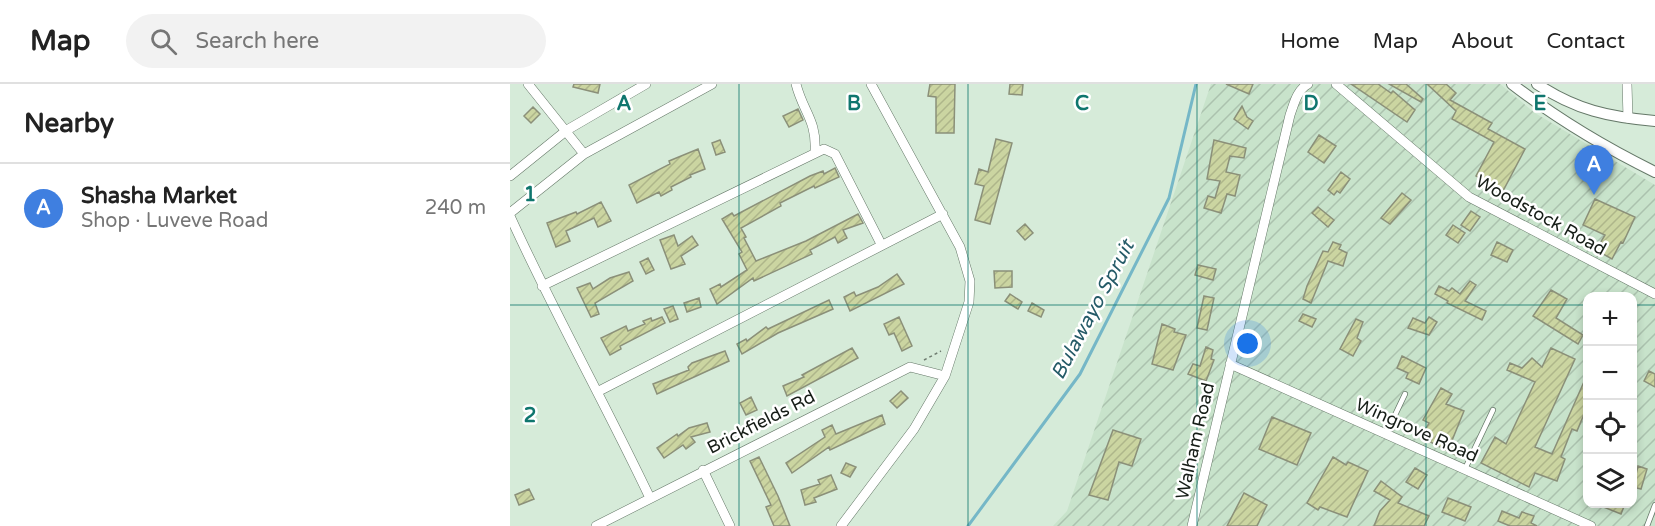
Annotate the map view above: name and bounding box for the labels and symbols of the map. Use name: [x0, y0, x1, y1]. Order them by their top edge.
text: A: [617, 92, 632, 116]
text: B: [847, 92, 861, 116]
text: C: [1075, 92, 1089, 116]
text: D: [1303, 92, 1319, 116]
text: E: [1534, 92, 1547, 116]
pin: A: [1574, 146, 1614, 195]
street label: Woodstock Road: [1472, 170, 1610, 260]
text: 1: [524, 183, 536, 207]
water label: Bulawayo Spruit: [1046, 234, 1141, 384]
your location: [1233, 329, 1262, 358]
street label: Walham Road: [1171, 380, 1219, 502]
street label: Brickfields Rd: [703, 385, 819, 459]
street label: Wingrove Road: [1352, 393, 1482, 467]
text: 2: [524, 404, 536, 428]

